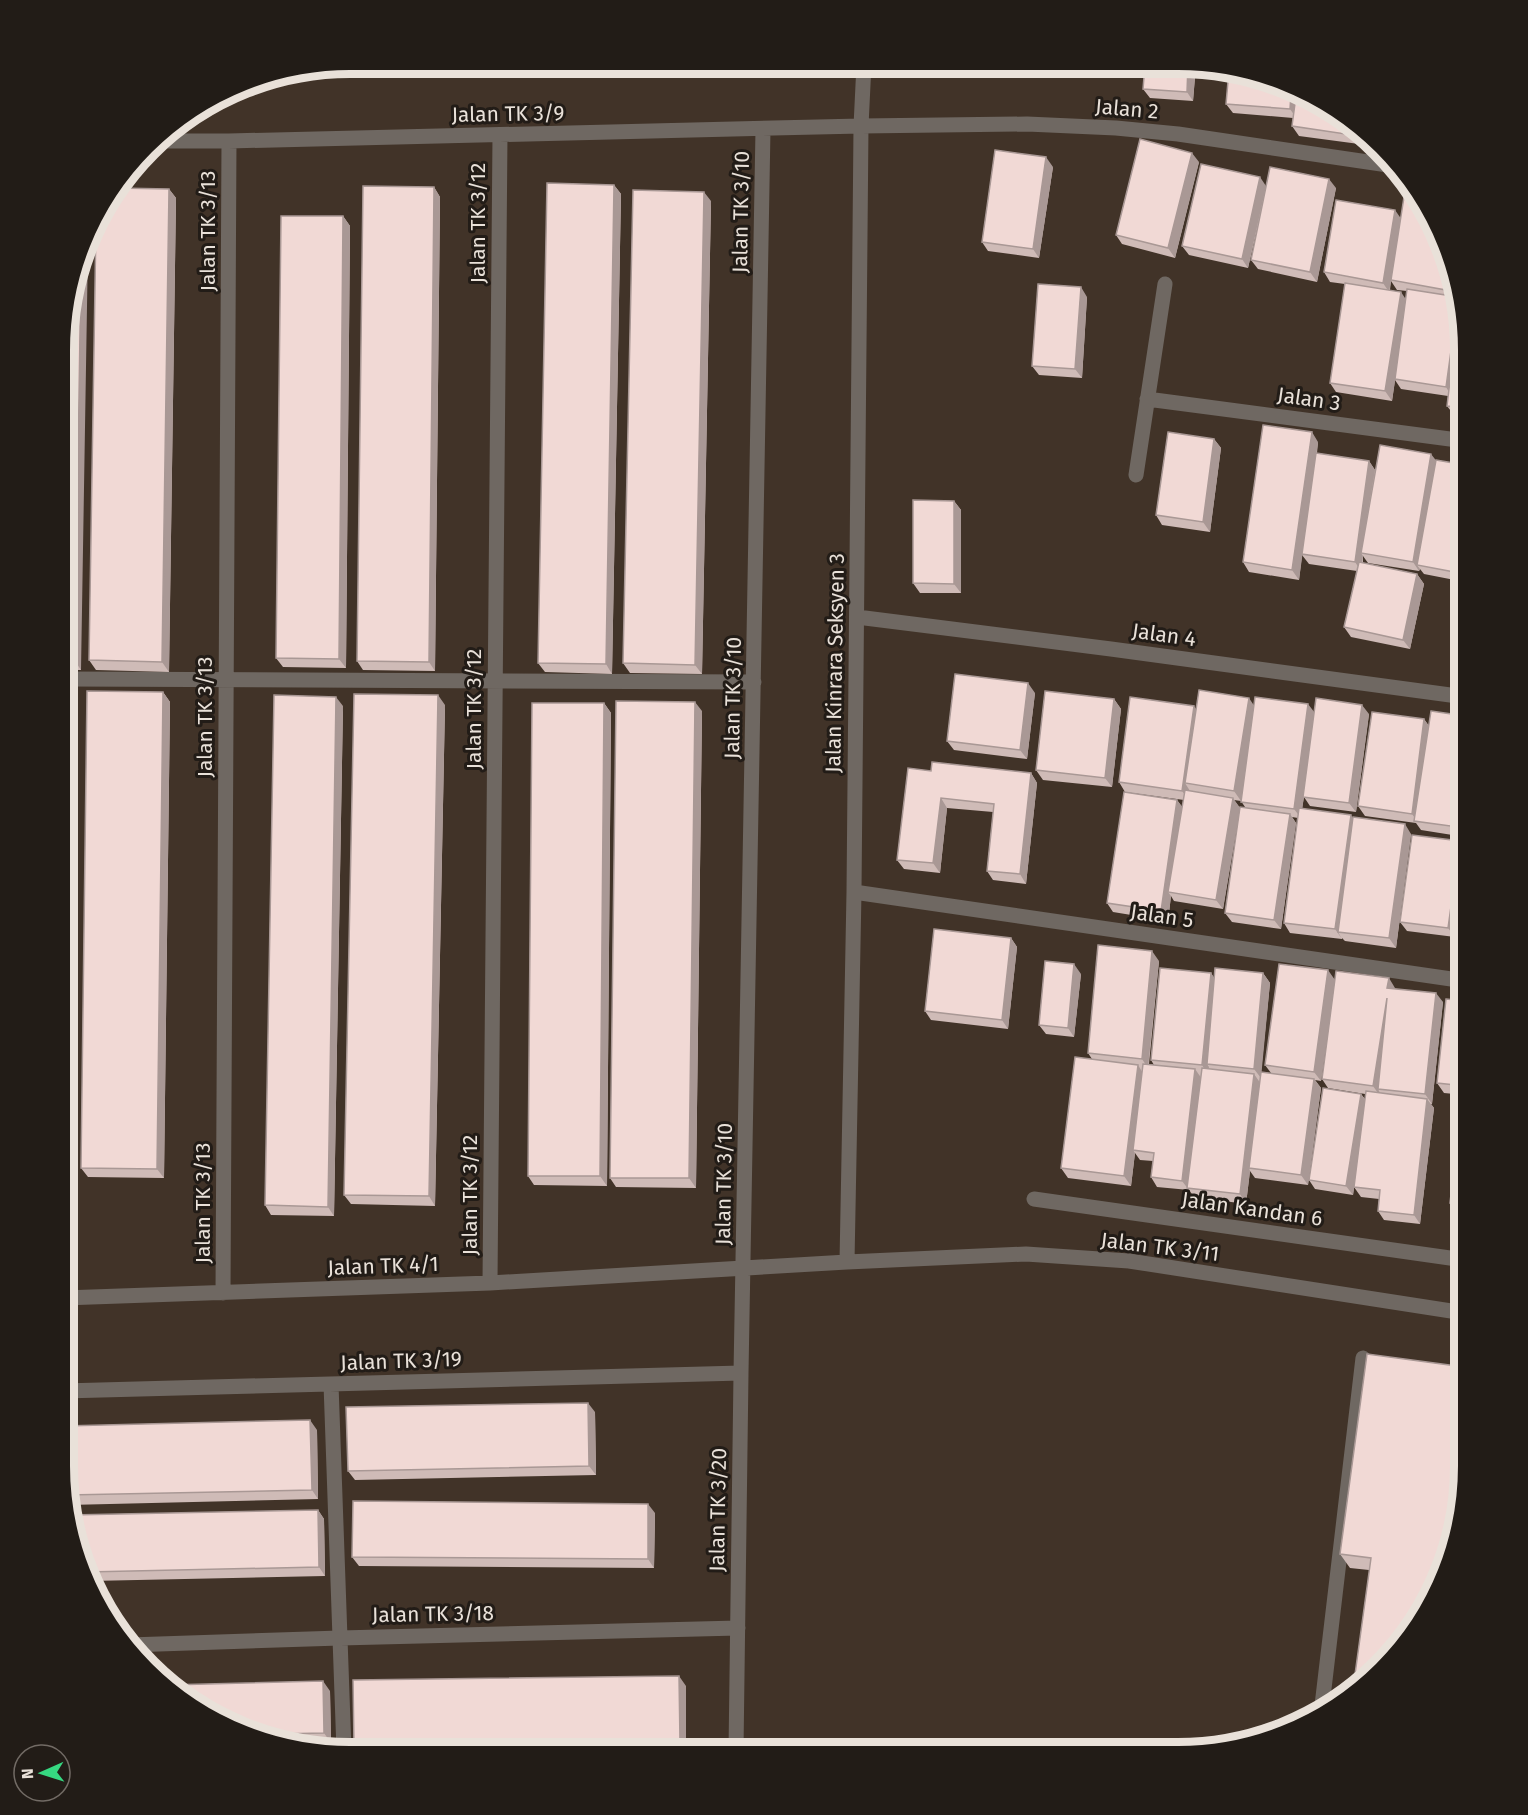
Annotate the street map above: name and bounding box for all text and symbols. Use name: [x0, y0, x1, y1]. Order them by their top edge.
street label: Jalan 2: [1094, 93, 1160, 125]
street label: Jalan TK 3/9: [451, 100, 565, 128]
street label: Jalan TK 3/10: [727, 151, 755, 273]
street label: Jalan TK 3/12: [465, 163, 491, 283]
street label: Jalan TK 3/13: [195, 170, 221, 292]
street label: Jalan 3: [1276, 382, 1342, 416]
street label: Jalan Kinrara Seksyen 3: [820, 553, 850, 773]
street label: Jalan 4: [1130, 618, 1198, 652]
street label: Jalan TK 3/10: [719, 637, 747, 759]
street label: Jalan TK 3/12: [461, 649, 487, 769]
street label: Jalan TK 3/13: [192, 656, 218, 778]
street label: Jalan 5: [1129, 899, 1195, 933]
street label: Jalan TK 3/10: [710, 1123, 738, 1245]
street label: Jalan TK 3/12: [457, 1135, 483, 1255]
street label: Jalan TK 3/13: [190, 1142, 216, 1264]
street label: Jalan Kandan 6: [1180, 1186, 1324, 1232]
street label: Jalan TK 3/11: [1099, 1227, 1221, 1267]
street label: Jalan TK 4/1: [327, 1251, 439, 1281]
street label: Jalan TK 3/19: [340, 1346, 462, 1376]
street label: Jalan TK 3/20: [704, 1448, 732, 1572]
street label: Jalan TK 3/18: [372, 1600, 494, 1628]
north arrow: [12, 1743, 72, 1803]
text: N: [18, 1768, 37, 1780]

